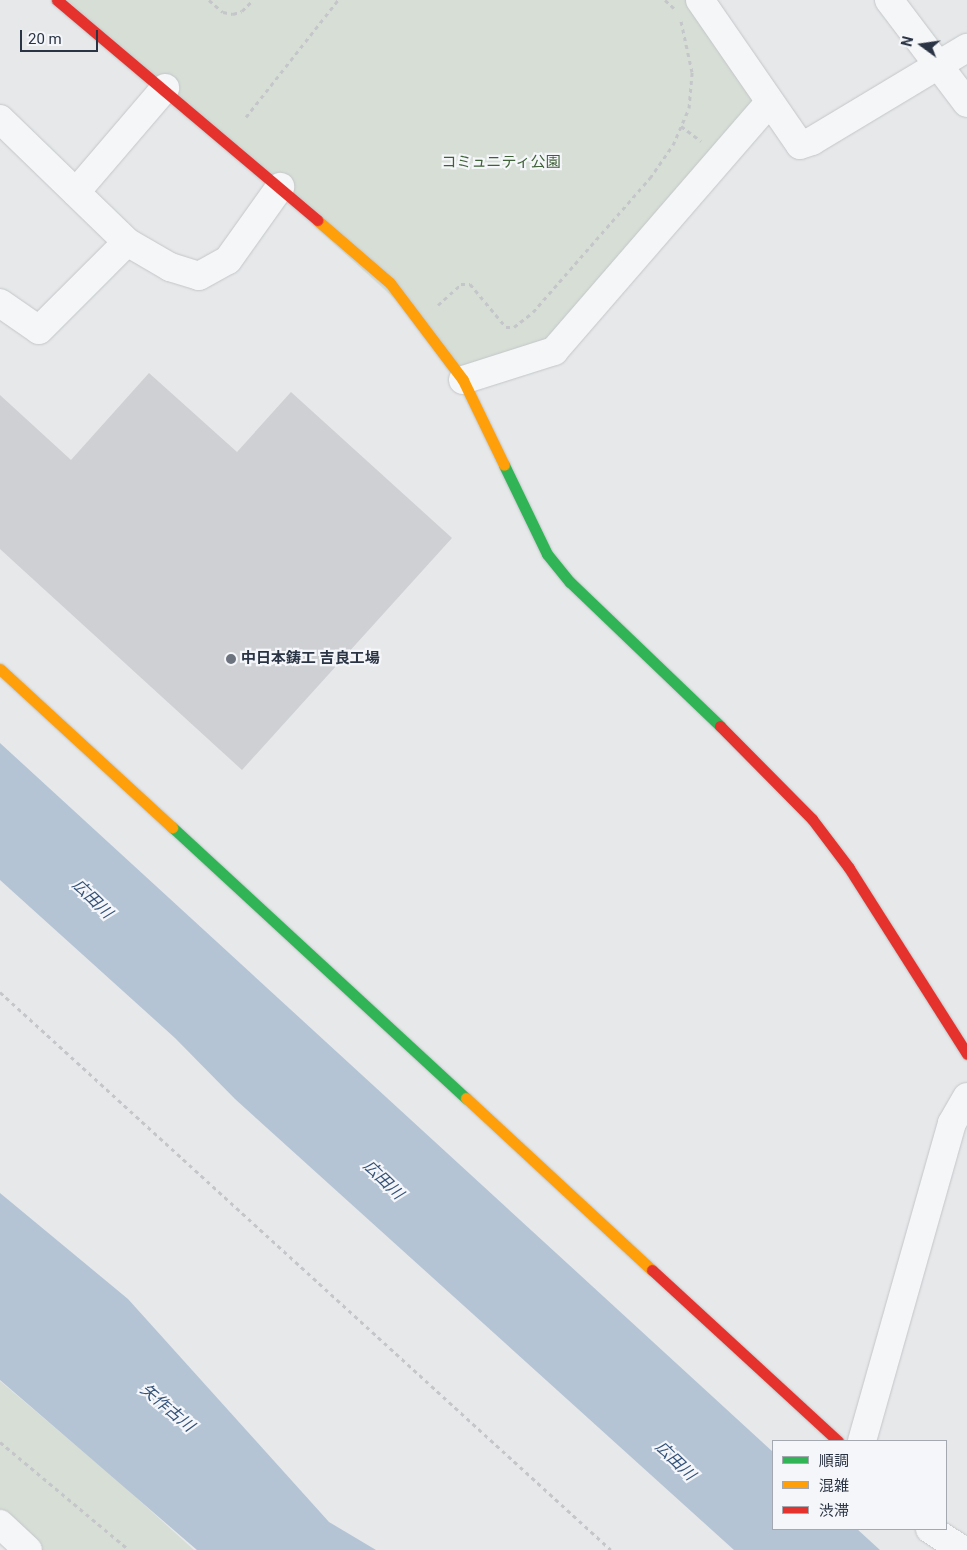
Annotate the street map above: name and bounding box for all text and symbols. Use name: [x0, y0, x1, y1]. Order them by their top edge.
scale bar: [22, 20, 100, 52]
north arrow: [897, 20, 947, 70]
text: 20 m: [28, 30, 62, 48]
text: N: [898, 35, 916, 48]
park label: コミュニティ公園: [441, 154, 561, 172]
place label: 中日本鋳工 吉良工場: [241, 650, 380, 668]
marker: 中日本鋳工 吉良工場: [225, 653, 237, 665]
water label: 広田川: [68, 875, 116, 923]
water label: 広田川: [359, 1156, 407, 1204]
water label: 矢作古川: [136, 1380, 198, 1436]
water label: 広田川: [651, 1437, 699, 1485]
legend: [772, 1440, 947, 1530]
text: 順調: [819, 1452, 849, 1470]
text: 混雑: [819, 1477, 849, 1495]
text: 渋滞: [819, 1502, 849, 1520]

